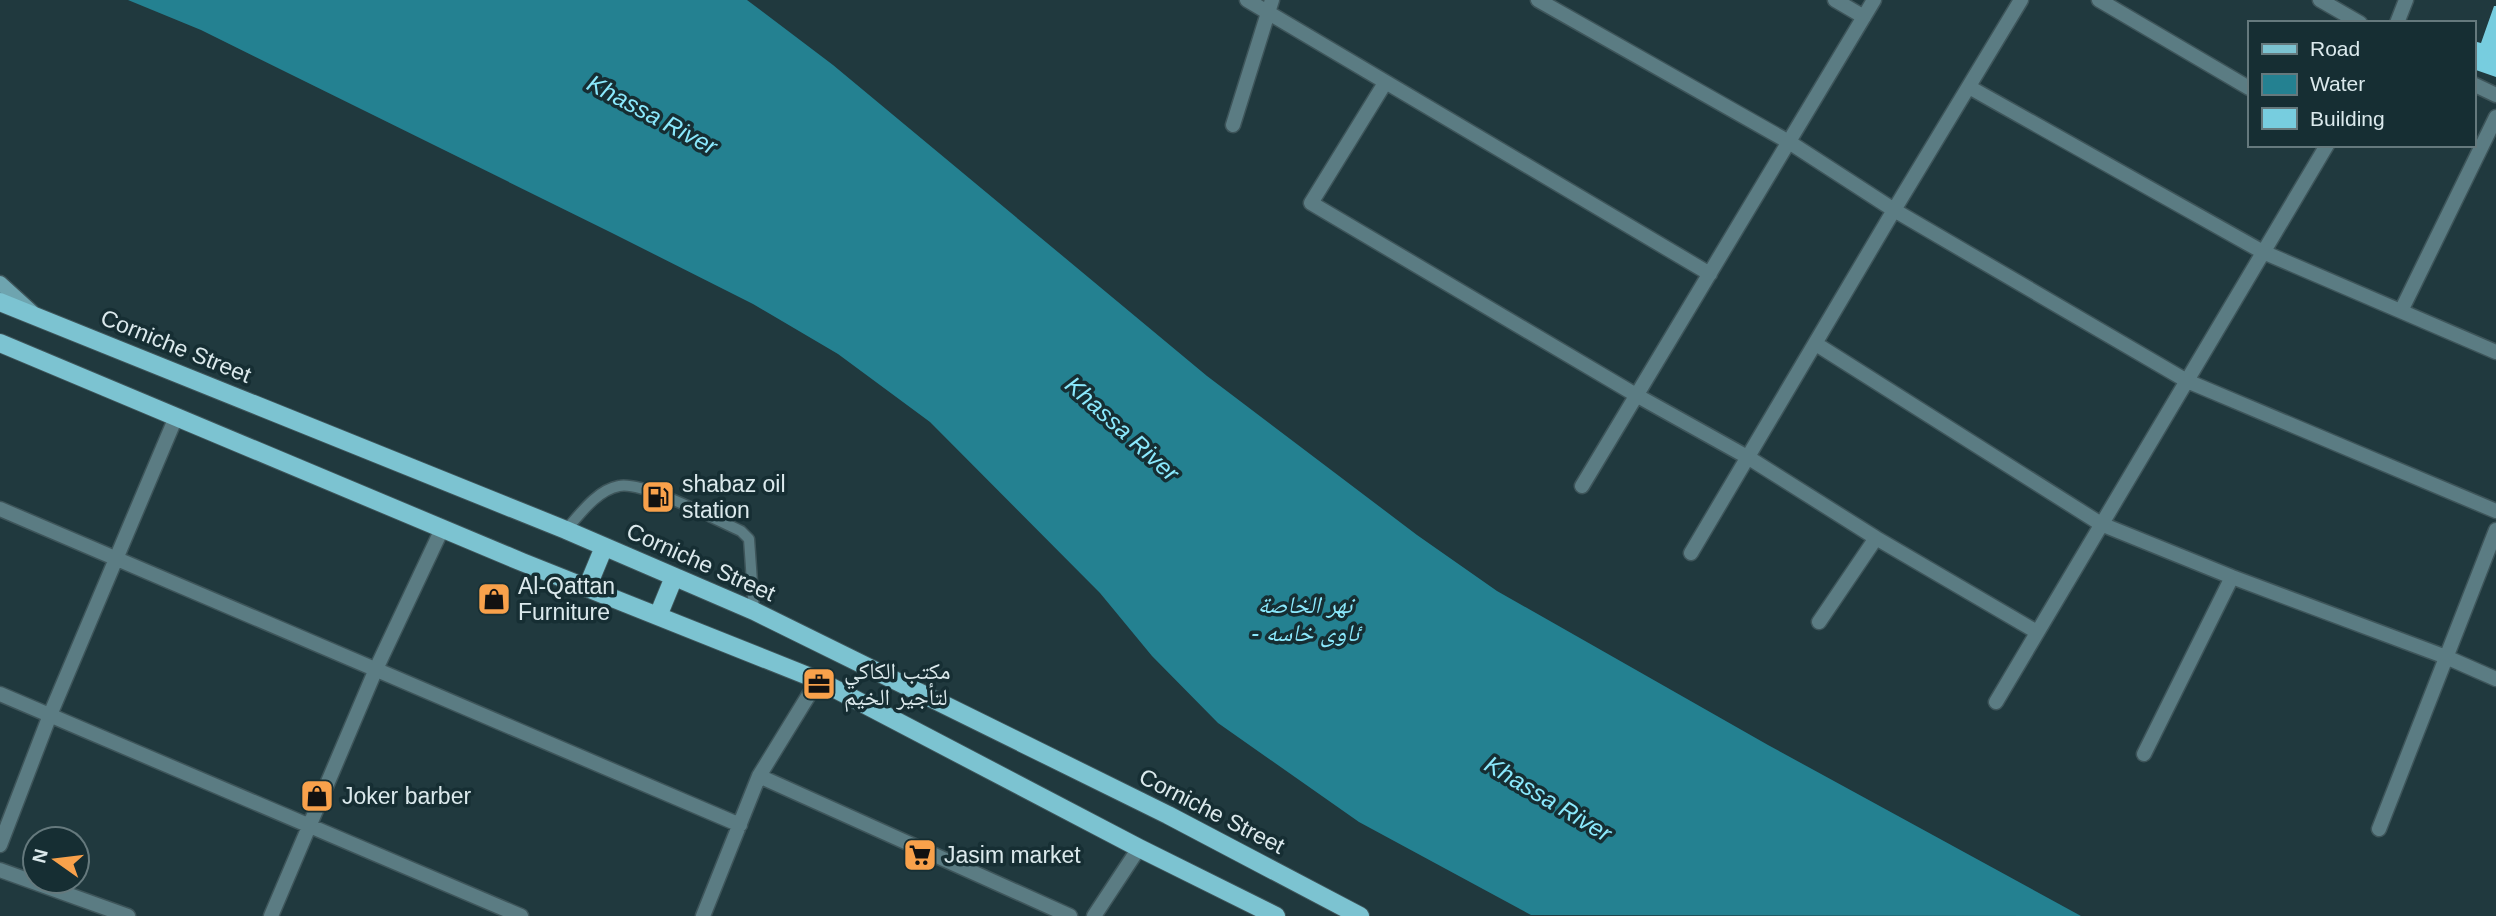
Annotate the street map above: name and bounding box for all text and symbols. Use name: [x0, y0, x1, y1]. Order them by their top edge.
legend: [2248, 21, 2475, 147]
text: Road: [2310, 37, 2360, 60]
water label: Khassa River: [583, 69, 722, 160]
text: Water: [2310, 72, 2365, 95]
text: Building: [2310, 107, 2385, 130]
street label: Corniche Street: [97, 304, 256, 388]
water label: Khassa River: [1060, 371, 1185, 487]
place label: shabaz oil station: [682, 471, 786, 523]
fuel station icon: shabaz oil station: [639, 478, 677, 516]
street label: Corniche Street: [623, 518, 780, 607]
place label: Al-Qattan Furniture: [518, 573, 615, 625]
shop icon: Al-Qattan Furniture: [475, 580, 513, 618]
water label: نهر الخاصة - ئاوی خاسە: [1251, 591, 1363, 648]
place label: مكتب الكاكي لتأجير الخيم: [844, 658, 951, 713]
office icon: مكتب الكاكي لتأجير الخيم: [800, 665, 838, 703]
water label: Khassa River: [1480, 750, 1617, 847]
street label: Corniche Street: [1135, 763, 1290, 859]
shop icon: Joker barber: [298, 777, 336, 815]
place label: Joker barber: [342, 783, 471, 809]
north arrow: [21, 825, 91, 895]
supermarket icon: Jasim market: [901, 836, 939, 874]
place label: Jasim market: [944, 842, 1081, 868]
text: N: [28, 847, 52, 865]

